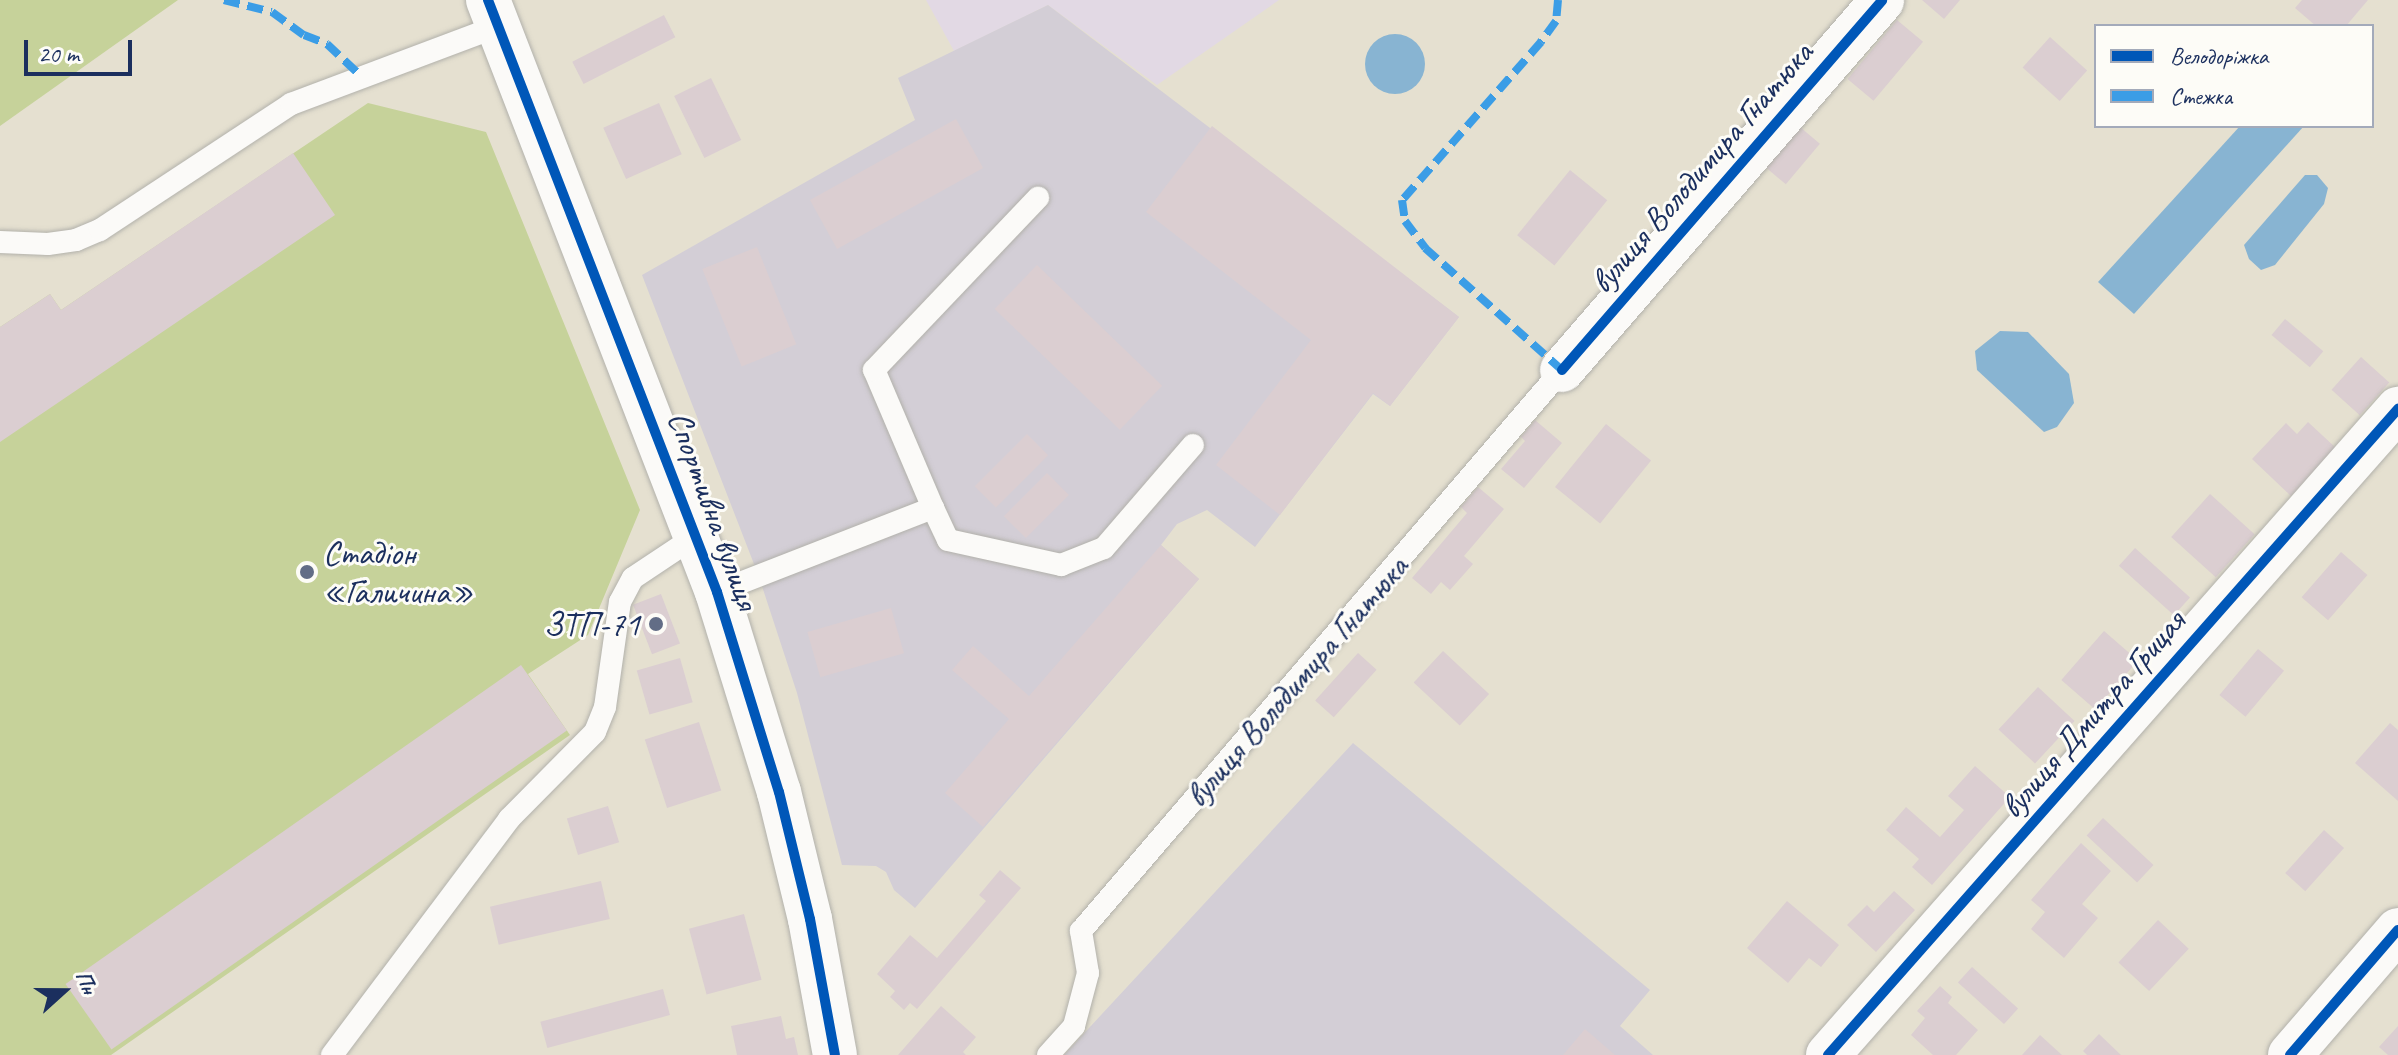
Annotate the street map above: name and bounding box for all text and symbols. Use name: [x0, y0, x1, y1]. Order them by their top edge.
scale bar: [28, 24, 136, 74]
legend: [2094, 24, 2374, 128]
street label: вулиця Володимира Гнатюка: [1580, 32, 1822, 302]
text: 20 m: [38, 39, 79, 69]
text: Велодоріжка: [2170, 41, 2268, 71]
text: Стежка: [2170, 81, 2232, 111]
street label: Спортивна вулиця: [660, 406, 768, 614]
place label: Стадіон «Галичина»: [323, 532, 474, 612]
street label: вулиця Володимира Гнатюка: [1175, 546, 1417, 816]
marker: Стадіон «Галичина»: [298, 563, 316, 581]
street label: вулиця Дмитра Грицая: [1991, 602, 2193, 826]
place label: ЗТП-71: [544, 604, 640, 644]
marker: ЗТП-71: [647, 615, 665, 633]
north arrow: [24, 951, 104, 1031]
text: Пн: [69, 967, 104, 998]

